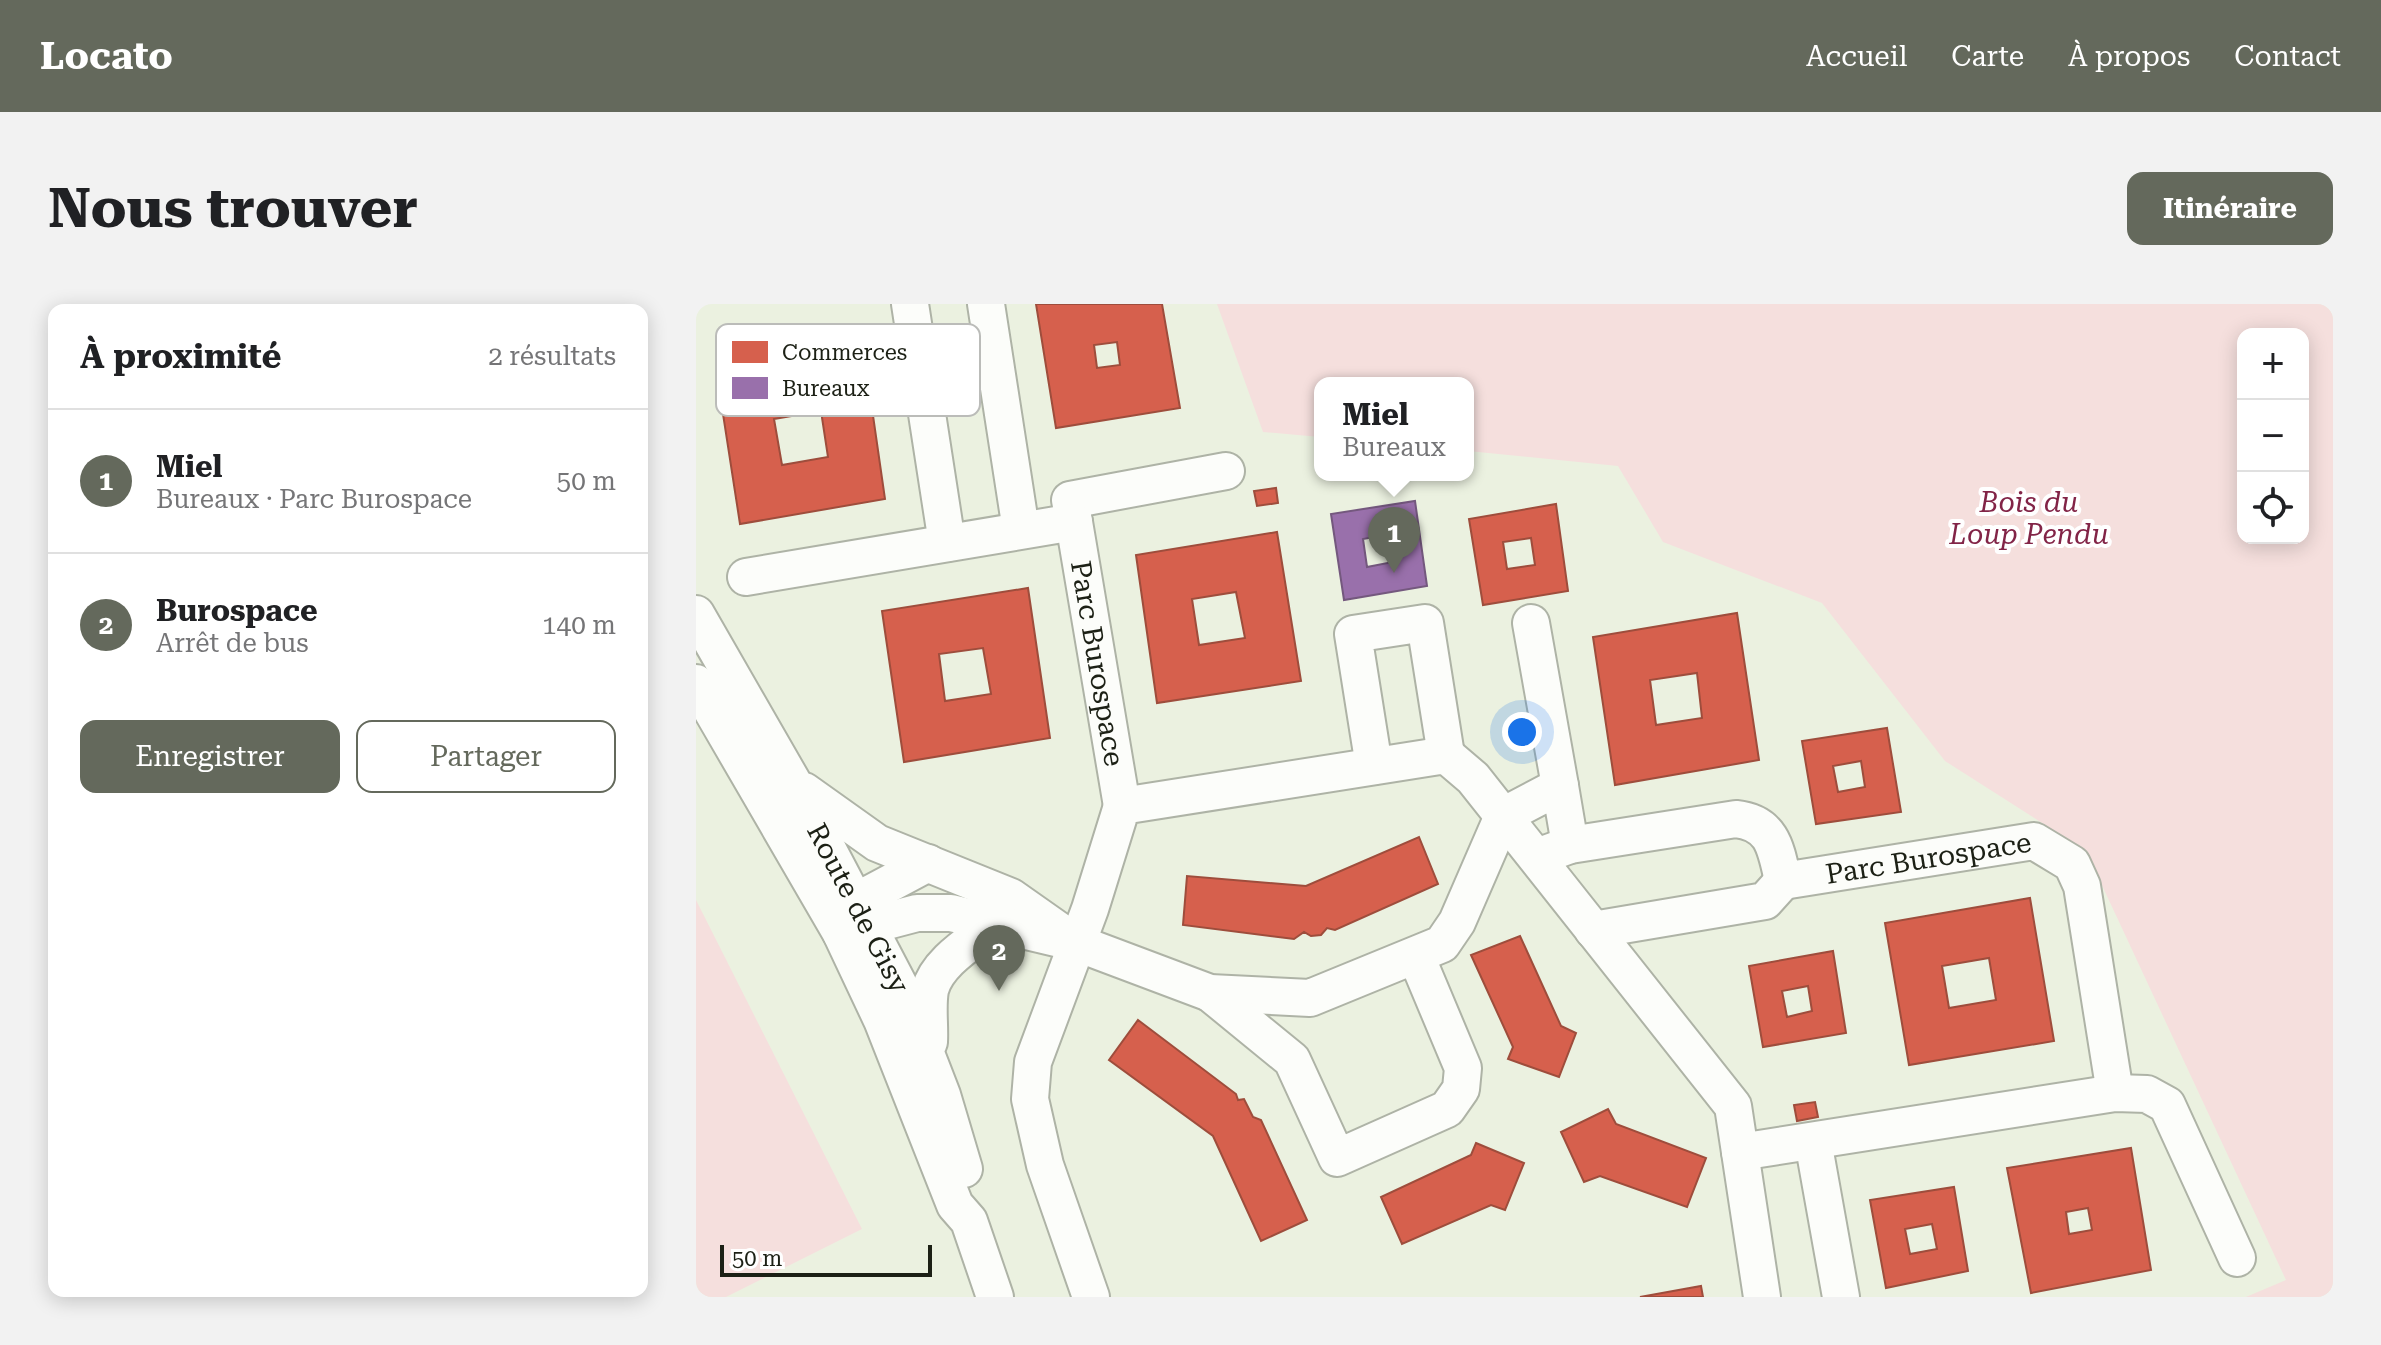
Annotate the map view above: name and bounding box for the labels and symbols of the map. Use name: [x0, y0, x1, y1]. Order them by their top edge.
legend: [716, 324, 980, 416]
text: Commerces: [782, 340, 907, 365]
text: Bureaux: [782, 376, 870, 401]
park label: Bois du Loup Pendu: [1948, 486, 2109, 551]
pin: 1: [1368, 507, 1420, 573]
street label: Parc Burospace: [1064, 558, 1131, 769]
your location: [1502, 712, 1542, 752]
street label: Route de Gisy: [801, 817, 917, 999]
street label: Parc Burospace: [1823, 825, 2034, 891]
pin: 2: [973, 925, 1025, 991]
scale bar: [720, 1241, 932, 1277]

